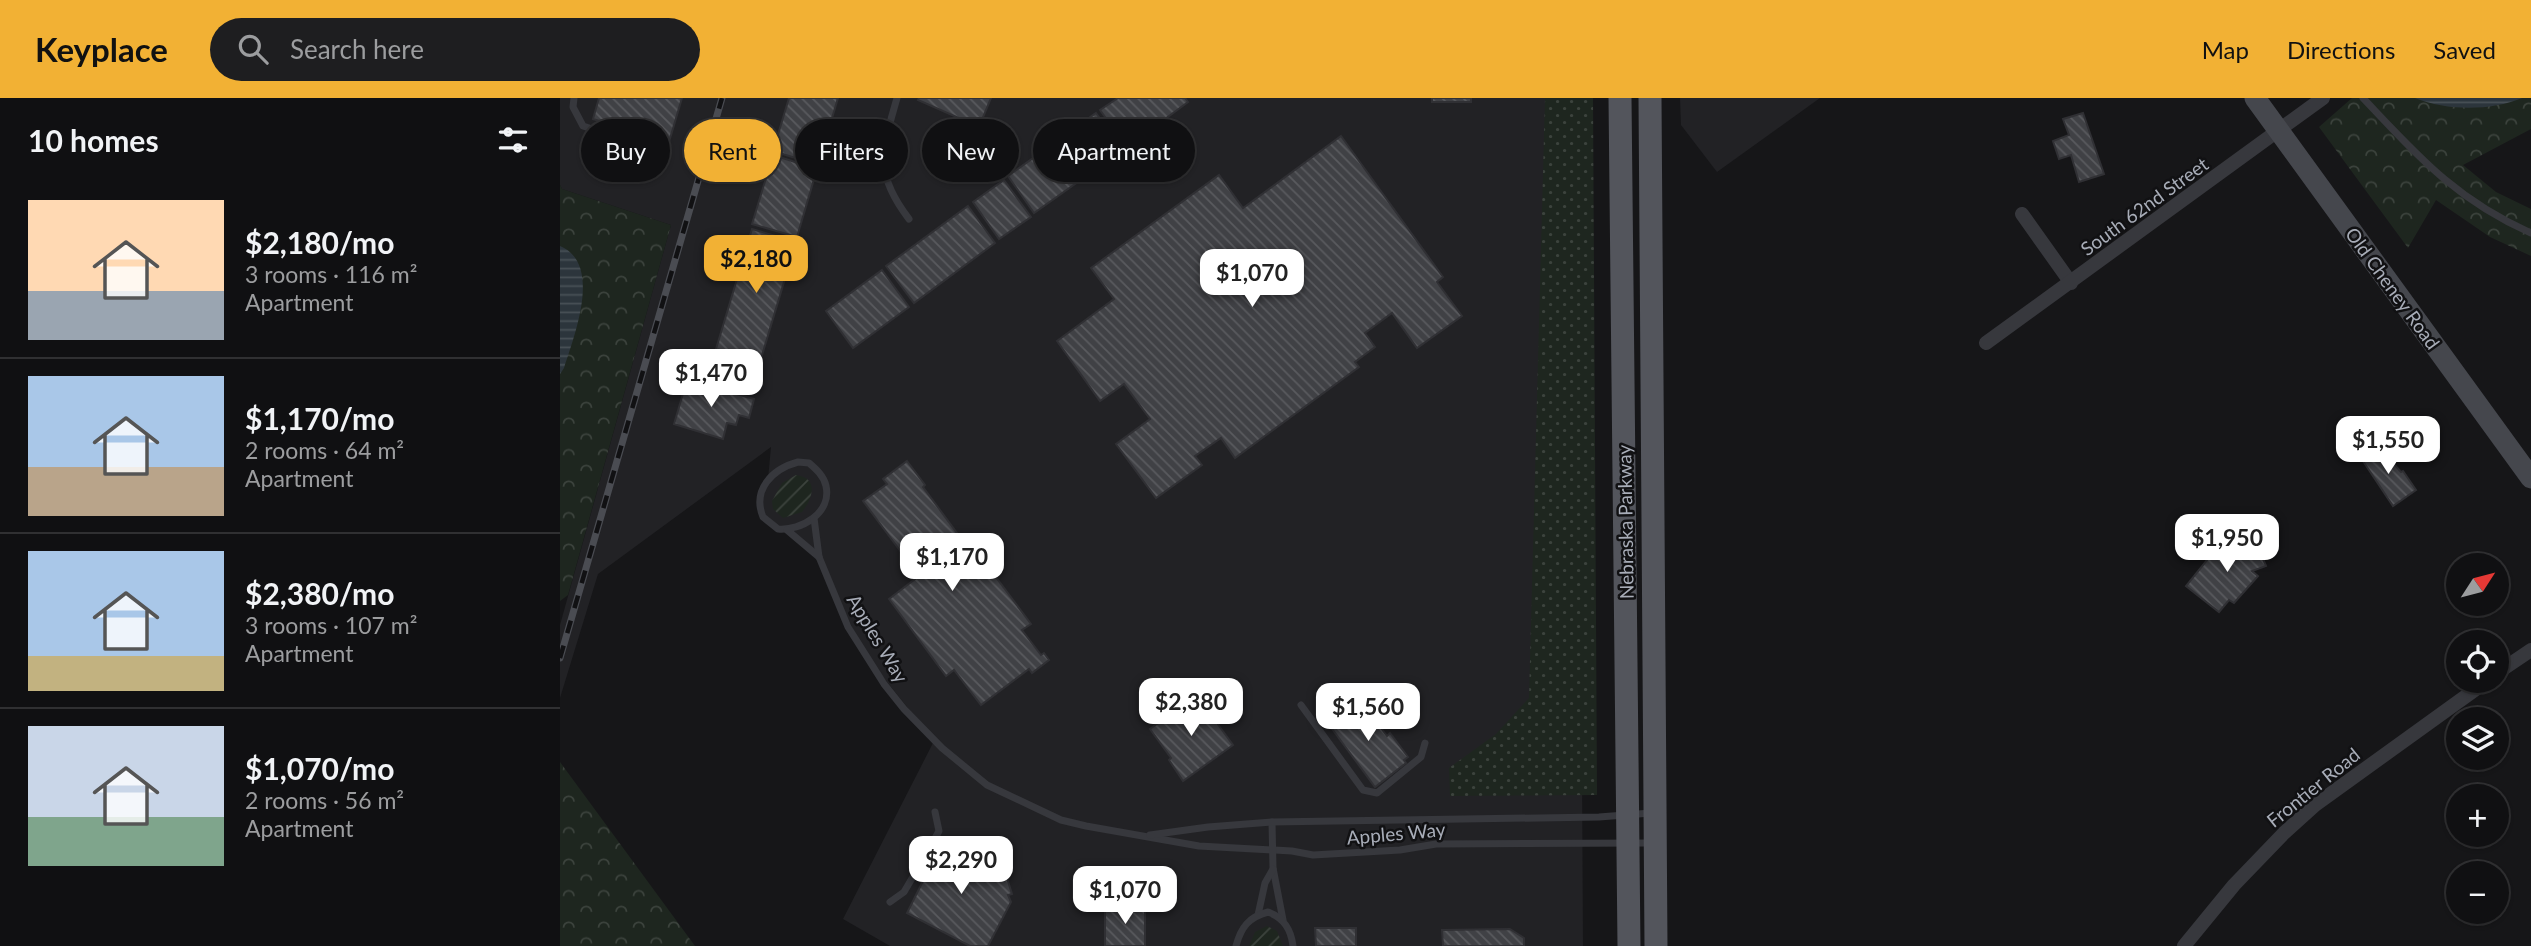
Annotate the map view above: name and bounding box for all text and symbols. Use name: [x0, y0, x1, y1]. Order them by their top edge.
search box: [210, 18, 700, 81]
text: Keyplace: [35, 29, 168, 69]
icon: search: [234, 30, 272, 68]
text: Search here: [290, 33, 424, 65]
text: Map: [2202, 35, 2249, 64]
text: Directions: [2287, 35, 2395, 64]
text: Saved: [2433, 35, 2496, 64]
chip: Buy: [581, 119, 670, 182]
chip: Rent: [684, 119, 781, 182]
chip: Filters: [795, 119, 908, 182]
chip: New: [922, 119, 1019, 182]
chip: Apartment: [1033, 119, 1195, 182]
icon: filters: [494, 121, 532, 159]
text: 10 homes: [28, 122, 159, 158]
street label: South 62nd Street: [2076, 152, 2212, 260]
street label: Old Cheney Road: [2341, 223, 2445, 353]
text: $2,180/mo: [245, 224, 394, 260]
icon: home: [84, 228, 168, 312]
pin: $2,180: [699, 236, 813, 295]
text: $2,180: [720, 244, 792, 272]
pin: $1,070: [1195, 250, 1309, 309]
text: $1,070: [1216, 258, 1288, 286]
text: 3 rooms · 116 m²: [245, 260, 417, 288]
text: Apartment: [245, 288, 353, 316]
pin: $1,470: [654, 350, 768, 409]
text: $1,470: [675, 358, 747, 386]
text: $1,170/mo: [245, 400, 394, 436]
icon: home: [84, 404, 168, 488]
pin: $1,550: [2331, 416, 2445, 476]
text: $1,550: [2352, 425, 2424, 453]
text: 2 rooms · 64 m²: [245, 436, 404, 464]
street label: Nebraska Parkway: [1612, 445, 1638, 599]
text: Apartment: [245, 464, 353, 492]
pin: $1,950: [2170, 514, 2284, 574]
text: $1,950: [2191, 523, 2263, 551]
pin: $1,170: [895, 533, 1009, 593]
text: $1,170: [916, 542, 988, 570]
north arrow: [2446, 553, 2510, 616]
map controls: [2446, 553, 2509, 924]
text: $2,380/mo: [245, 575, 394, 611]
icon: home: [84, 579, 168, 663]
street label: Apples Way: [843, 590, 913, 687]
text: 3 rooms · 107 m²: [245, 611, 417, 639]
button: locate: [2446, 630, 2509, 693]
text: Apartment: [245, 639, 353, 667]
pin: $2,380: [1134, 678, 1248, 738]
pin: $1,560: [1311, 684, 1425, 743]
text: $2,380: [1155, 687, 1227, 715]
text: $1,560: [1332, 692, 1404, 720]
button: layers: [2446, 707, 2509, 770]
street label: Frontier Road: [2262, 743, 2364, 831]
text: $1,070/mo: [245, 750, 394, 786]
icon: home: [84, 754, 168, 838]
button: +: [2446, 784, 2509, 847]
text: 2 rooms · 56 m²: [245, 786, 404, 814]
text: Apartment: [245, 814, 353, 842]
street label: Apples Way: [1346, 817, 1447, 849]
pin: $2,290: [904, 836, 1018, 896]
text: $2,290: [925, 845, 997, 873]
button: −: [2446, 861, 2509, 924]
pin: $1,070: [1068, 866, 1182, 926]
text: $1,070: [1089, 875, 1161, 903]

